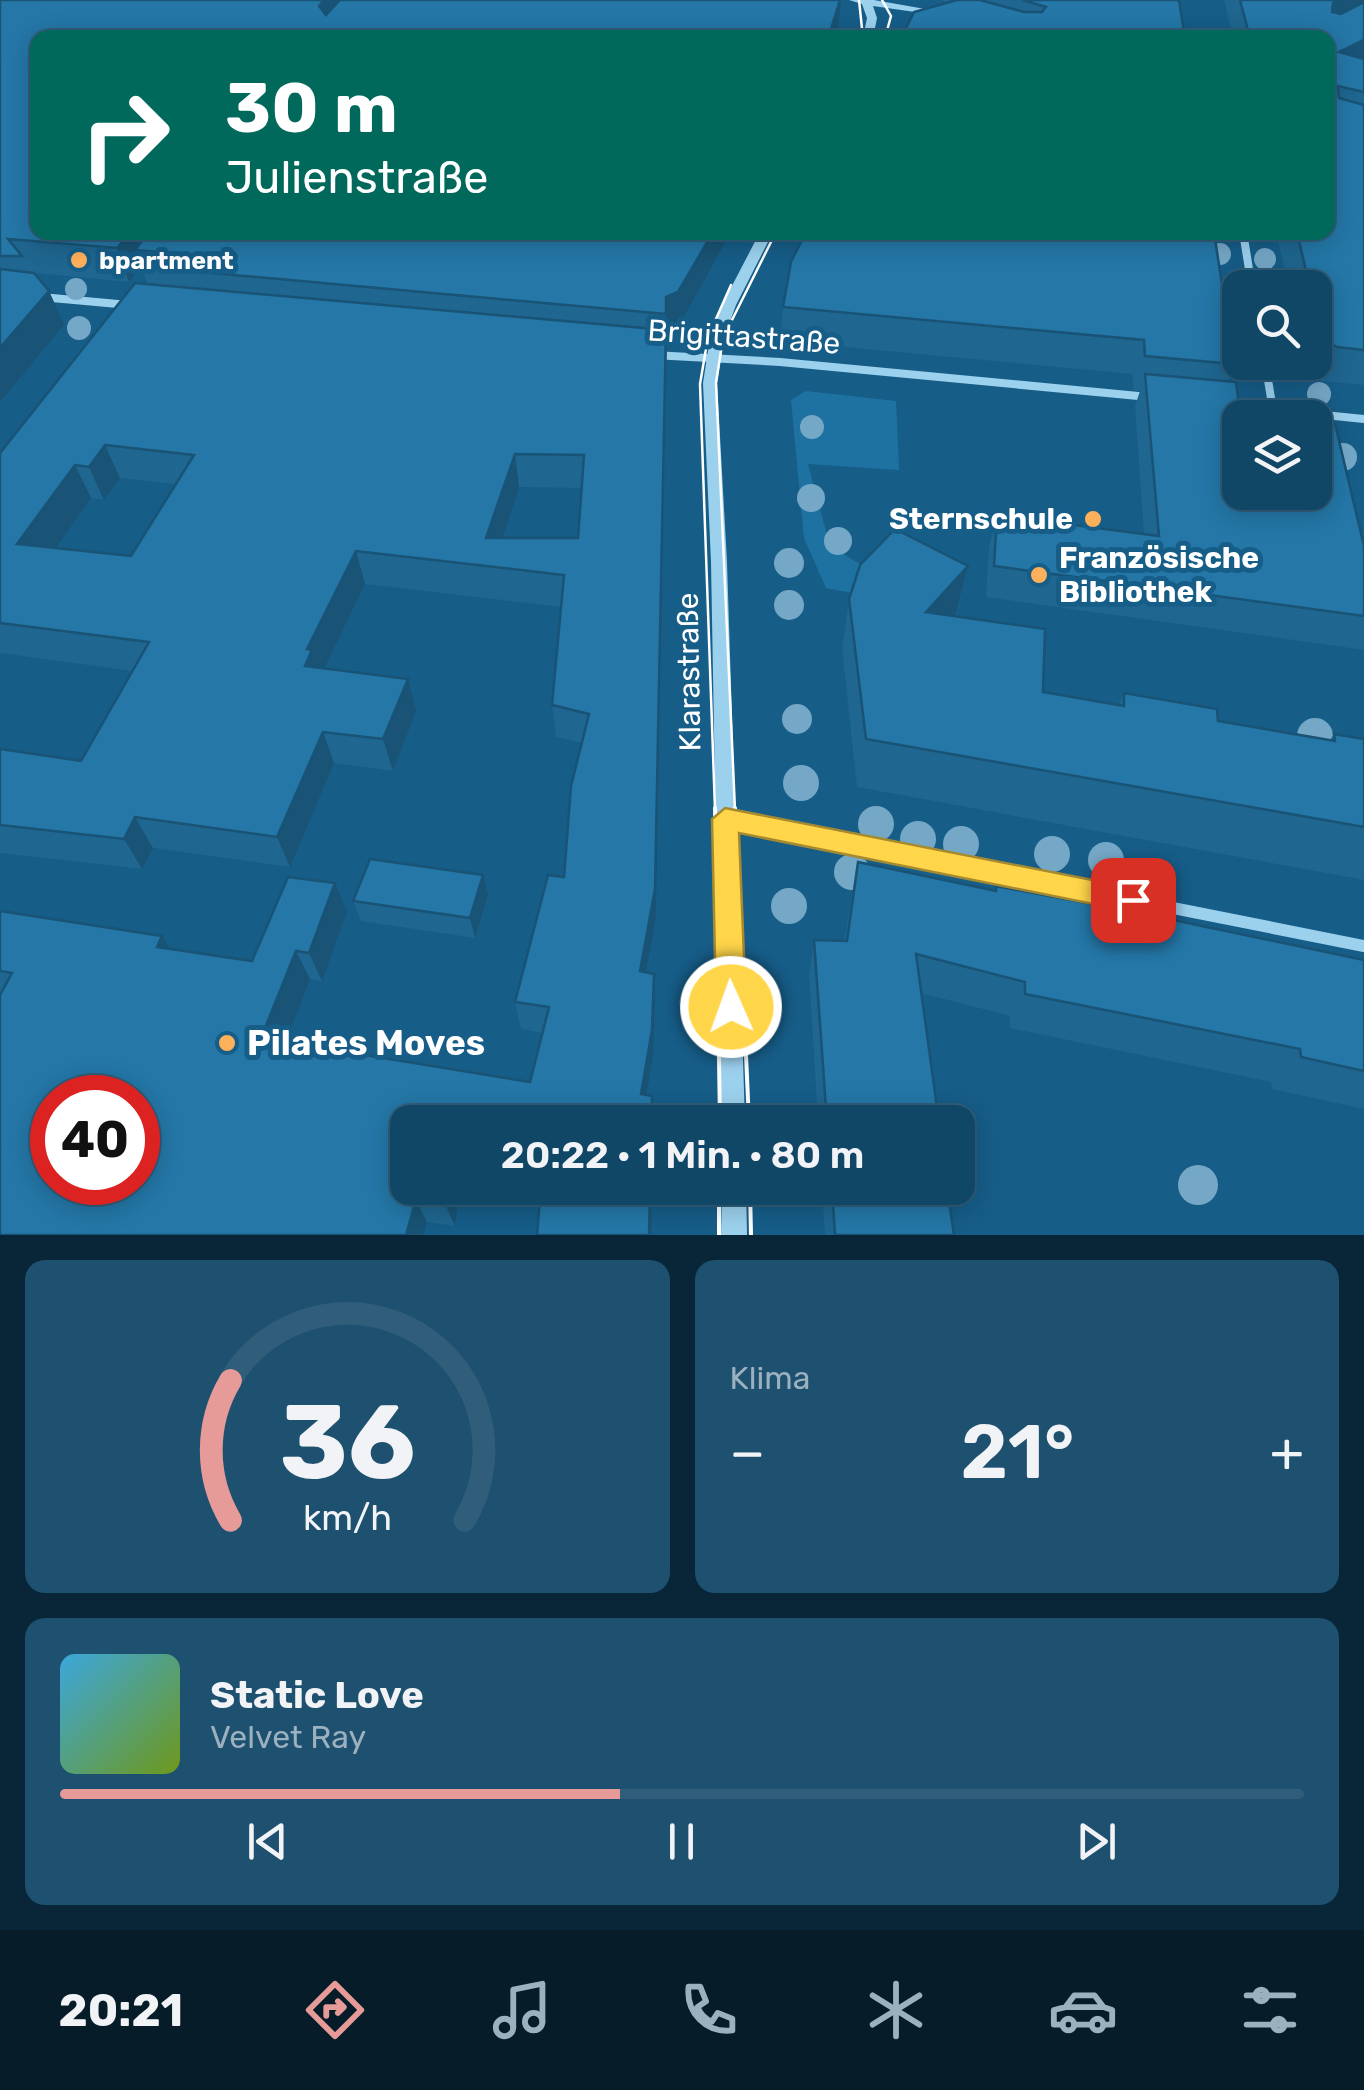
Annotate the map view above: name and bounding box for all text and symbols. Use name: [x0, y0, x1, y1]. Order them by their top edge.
text: 30 m: [225, 67, 398, 150]
icon: right: [60, 70, 190, 200]
text: Julienstraße: [225, 151, 489, 204]
place label: bpartment: [99, 246, 234, 275]
marker: bpartment: [68, 249, 90, 271]
map controls: [1222, 270, 1332, 510]
button: search: [1222, 270, 1332, 380]
street label: Brigittastraße: [646, 312, 842, 362]
button: layers: [1222, 400, 1332, 510]
place label: Sternschule: [889, 501, 1073, 537]
marker: Sternschule: [1082, 508, 1104, 530]
place label: Französische Bibliothek: [1059, 540, 1259, 610]
marker: Französische Bibliothek: [1028, 564, 1050, 586]
street label: Klarastraße: [670, 592, 708, 752]
pin: [1091, 858, 1176, 943]
icon: arrive: [1106, 873, 1161, 928]
position arrow: [679, 955, 783, 1059]
place label: Pilates Moves: [247, 1022, 485, 1064]
marker: Pilates Moves: [216, 1032, 238, 1054]
speed limit sign: 40: [30, 1075, 160, 1205]
text: 20:22 · 1 Min. · 80 m: [501, 1132, 864, 1178]
text: Klima: [730, 1359, 810, 1397]
text: 36: [279, 1381, 415, 1504]
text: 21°: [961, 1408, 1074, 1497]
text: −: [730, 1420, 765, 1485]
text: +: [1270, 1420, 1304, 1485]
text: km/h: [303, 1497, 392, 1539]
text: Static Love: [210, 1672, 424, 1718]
text: Velvet Ray: [210, 1718, 366, 1756]
icon: previous: [240, 1814, 295, 1869]
icon: pause: [654, 1814, 709, 1869]
icon: next: [1069, 1814, 1124, 1869]
icon: directions: [300, 1975, 370, 2045]
icon: music: [487, 1975, 557, 2045]
icon: phone: [674, 1975, 744, 2045]
icon: climate: [861, 1975, 931, 2045]
icon: car: [1048, 1975, 1118, 2045]
icon: filters: [1235, 1975, 1305, 2045]
text: 20:21: [59, 1984, 183, 2037]

